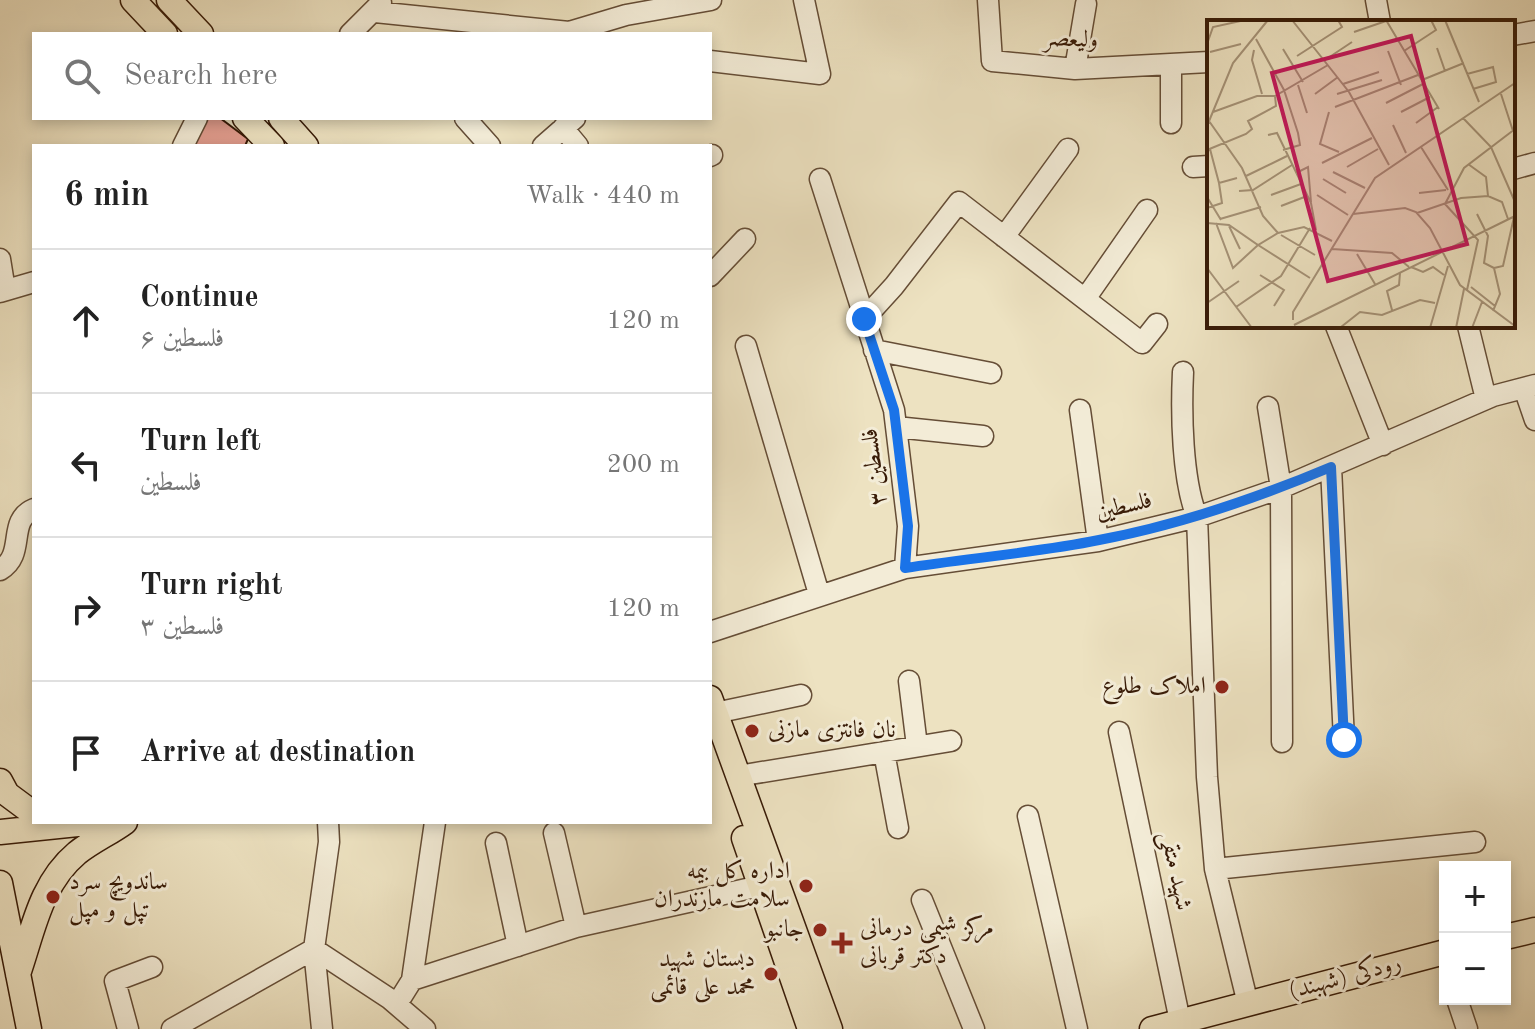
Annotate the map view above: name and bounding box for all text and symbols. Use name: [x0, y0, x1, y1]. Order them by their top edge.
inset map: [1207, 20, 1515, 328]
street label: ولیعصر: [1041, 27, 1098, 55]
search box: [32, 32, 712, 120]
icon: search: [60, 54, 104, 98]
text: Search here: [124, 61, 278, 91]
text: 6 min: [64, 179, 149, 213]
text: Walk · 440 m: [526, 183, 680, 209]
text: Continue: [140, 283, 259, 313]
icon: ahead: [64, 299, 108, 343]
route end: [846, 301, 882, 337]
text: 120 m: [607, 308, 680, 334]
text: فلسطین ۶: [140, 326, 224, 352]
text: Turn left: [140, 427, 261, 457]
street label: فلسطین ۳: [858, 427, 892, 507]
icon: left: [64, 443, 108, 487]
text: 200 m: [607, 452, 680, 478]
text: فلسطین: [140, 470, 202, 496]
street label: فلسطین: [1094, 489, 1154, 525]
text: Turn right: [140, 571, 282, 601]
icon: right: [64, 587, 108, 631]
text: 120 m: [607, 596, 680, 622]
text: فلسطین ۳: [140, 614, 224, 640]
place label: املاک طلوع: [1102, 675, 1206, 705]
marker: املاک طلوع: [1213, 678, 1231, 696]
place label: نان فانتزی مازنی: [768, 719, 896, 743]
marker: نان فانتزی مازنی: [743, 722, 761, 740]
route start: [1326, 722, 1362, 758]
icon: arrive: [64, 731, 108, 775]
text: Arrive at destination: [140, 738, 415, 768]
street label: شهید متقی: [1152, 829, 1195, 913]
place label: اداره کل بیمه سلامت مازندران: [654, 859, 790, 912]
map controls: [1439, 861, 1511, 1005]
button: +: [1439, 861, 1511, 933]
place label: ساندویچ سرد تپل و مپل: [69, 871, 168, 926]
marker: اداره کل بیمه سلامت مازندران: [797, 877, 815, 895]
marker: ساندویچ سرد تپل و مپل: [44, 888, 62, 906]
place label: مرکز شیمی درمانی دکتر قربانی: [860, 914, 994, 970]
place label: جانبو: [763, 918, 804, 943]
marker: جانبو: [811, 921, 829, 939]
marker: مرکز شیمی درمانی دکتر قربانی: [831, 932, 853, 954]
button: −: [1439, 933, 1511, 1005]
street label: رودکی (شهبند): [1285, 947, 1404, 1006]
place label: دبستان شهید محمد علی قائمی: [650, 948, 755, 1003]
marker: دبستان شهید محمد علی قائمی: [762, 965, 780, 983]

